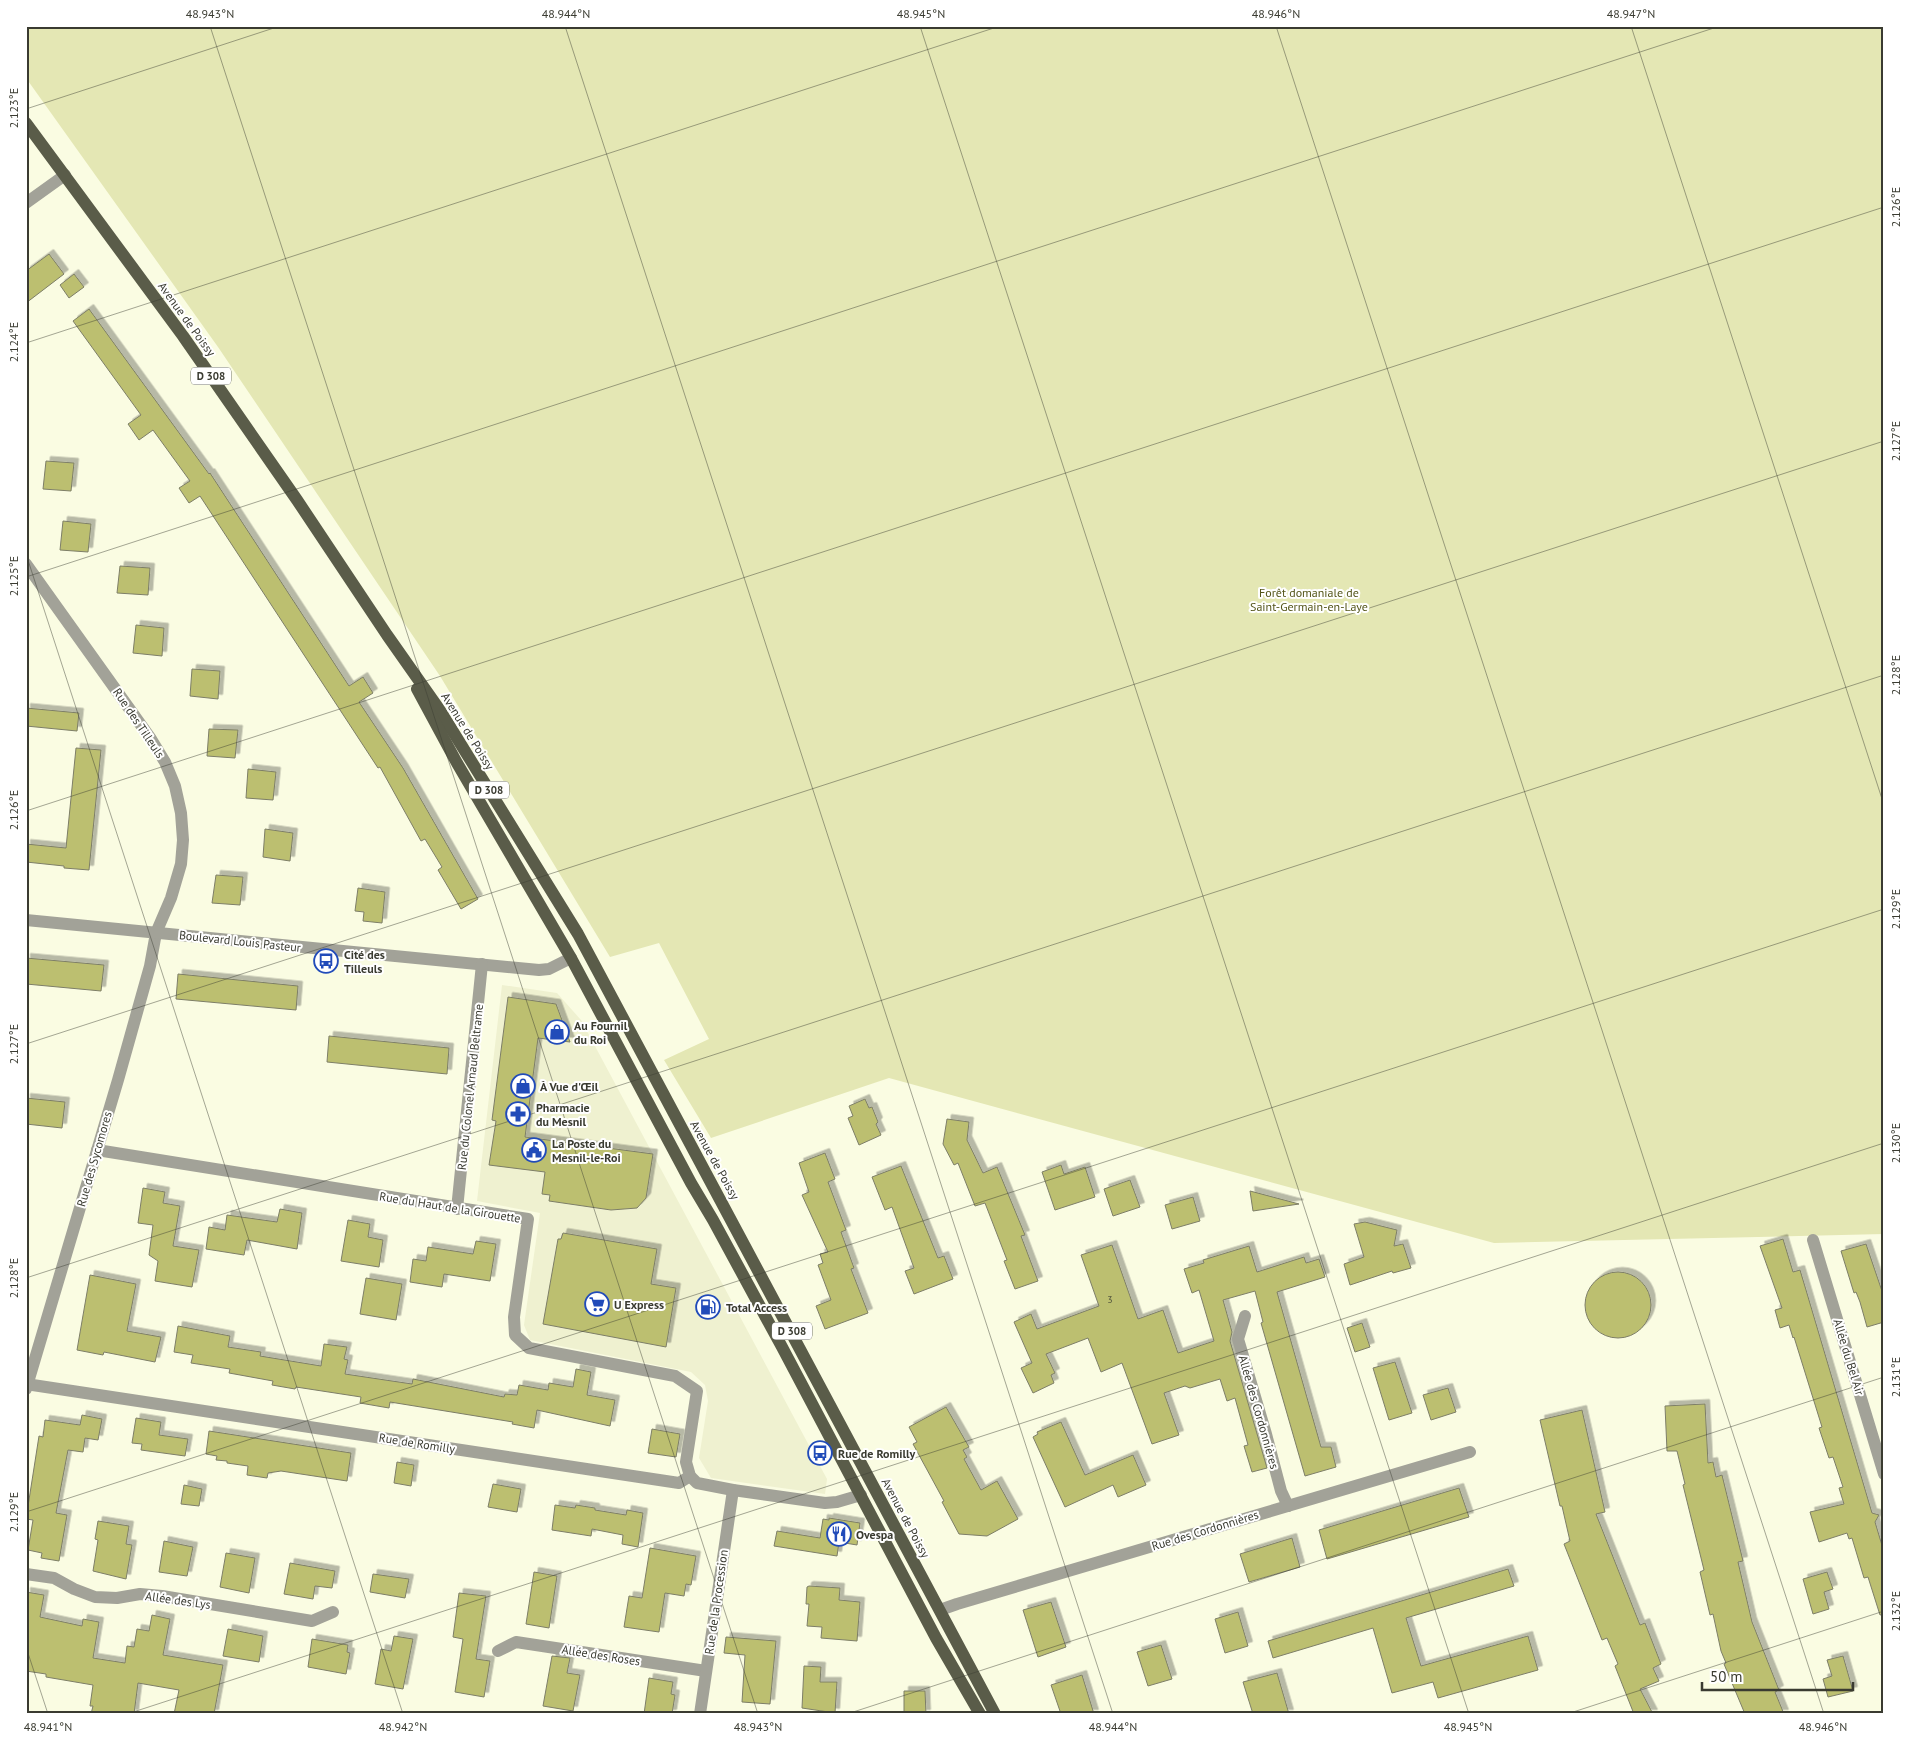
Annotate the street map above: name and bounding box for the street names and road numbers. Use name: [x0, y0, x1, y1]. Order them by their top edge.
street label: Avenue de Poissy: [155, 279, 219, 359]
road number: D 308: [191, 368, 231, 384]
street label: Rue des Tilleuls: [110, 685, 168, 761]
street label: Avenue de Poissy: [438, 690, 498, 773]
road number: D 308: [469, 782, 509, 798]
street label: Boulevard Louis Pasteur: [178, 927, 302, 955]
street label: Rue du Colonel Arnaud Beltrame: [454, 1003, 486, 1171]
street label: Rue des Sycomores: [73, 1110, 115, 1208]
street label: Avenue de Poissy: [687, 1118, 743, 1202]
street label: Rue du Haut de la Girouette: [378, 1188, 522, 1226]
street label: Allée du Bel Air: [1830, 1317, 1868, 1397]
road number: D 308: [772, 1322, 812, 1340]
street label: Allée des Cordonnières: [1236, 1353, 1282, 1471]
street label: Rue de Romilly: [378, 1430, 457, 1457]
street label: Avenue de Poissy: [879, 1476, 933, 1561]
street label: Rue des Cordonnières: [1150, 1507, 1260, 1553]
street label: Rue de la Procession: [701, 1549, 731, 1655]
street label: Allée des Lys: [144, 1588, 212, 1612]
street label: Allée des Roses: [561, 1641, 641, 1669]

